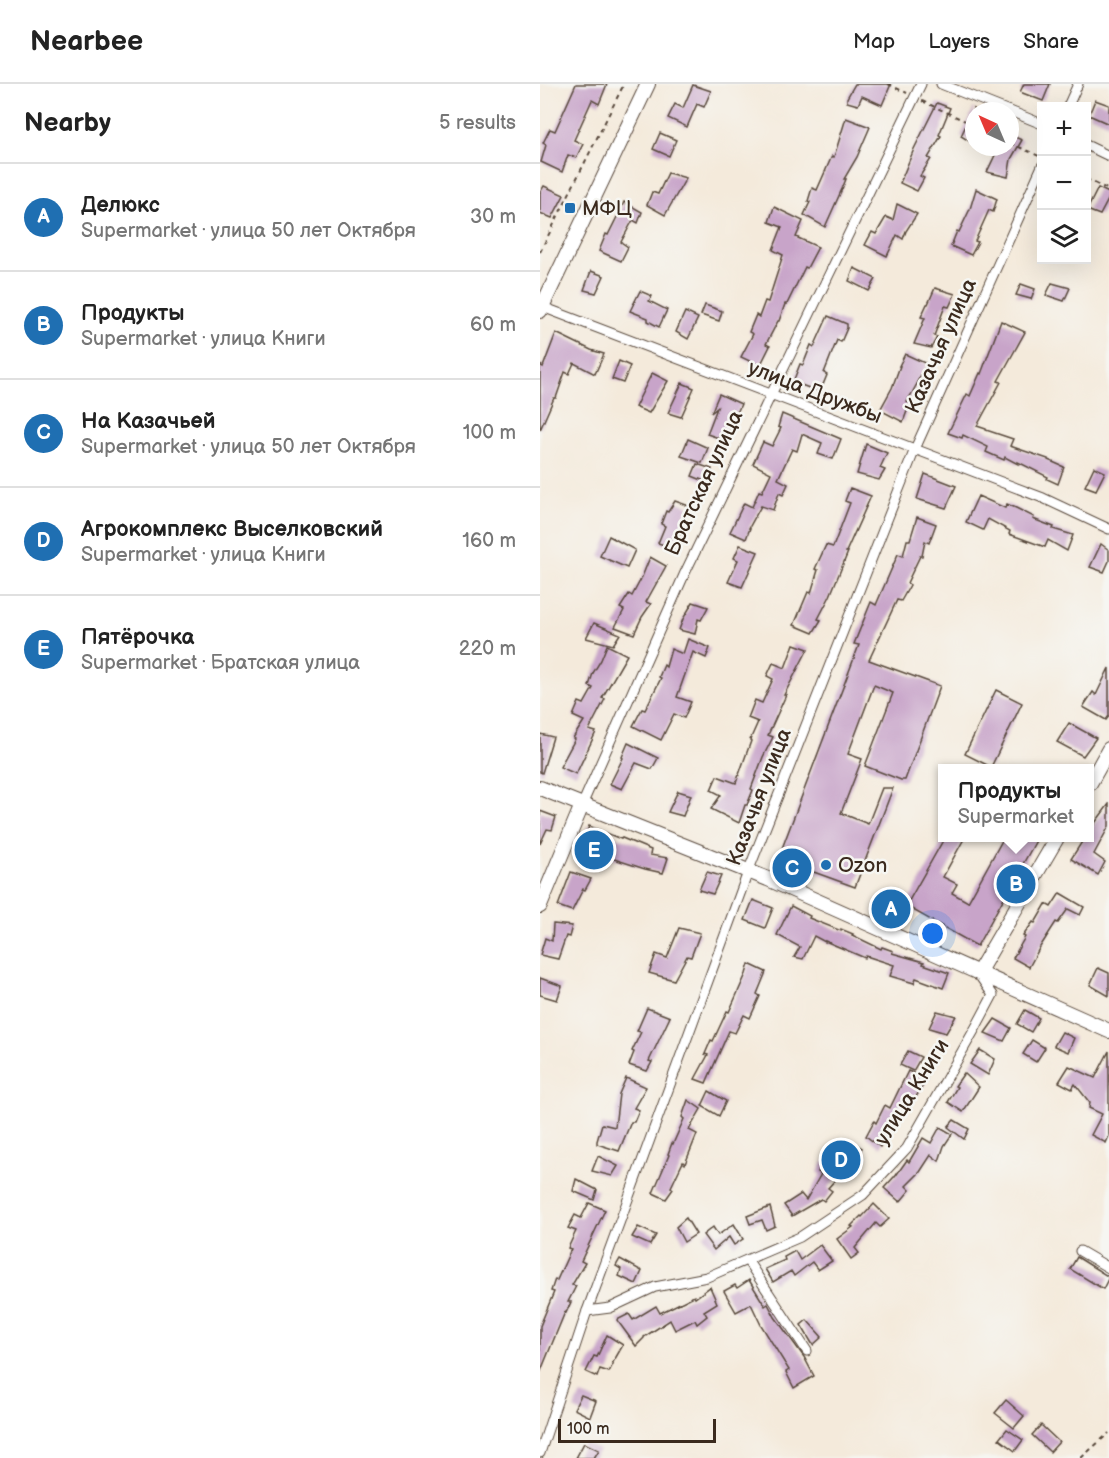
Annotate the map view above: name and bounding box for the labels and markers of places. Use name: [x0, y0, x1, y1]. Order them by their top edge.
place label: МФЦ: [582, 196, 632, 221]
marker: МФЦ: [563, 201, 577, 215]
pin: E: [574, 828, 614, 873]
pin: C: [772, 846, 812, 890]
place label: Ozon: [838, 853, 887, 878]
marker: Ozon: [819, 858, 833, 872]
pin: B: [996, 862, 1036, 906]
pin: A: [872, 886, 910, 932]
pin: D: [822, 1138, 860, 1182]

